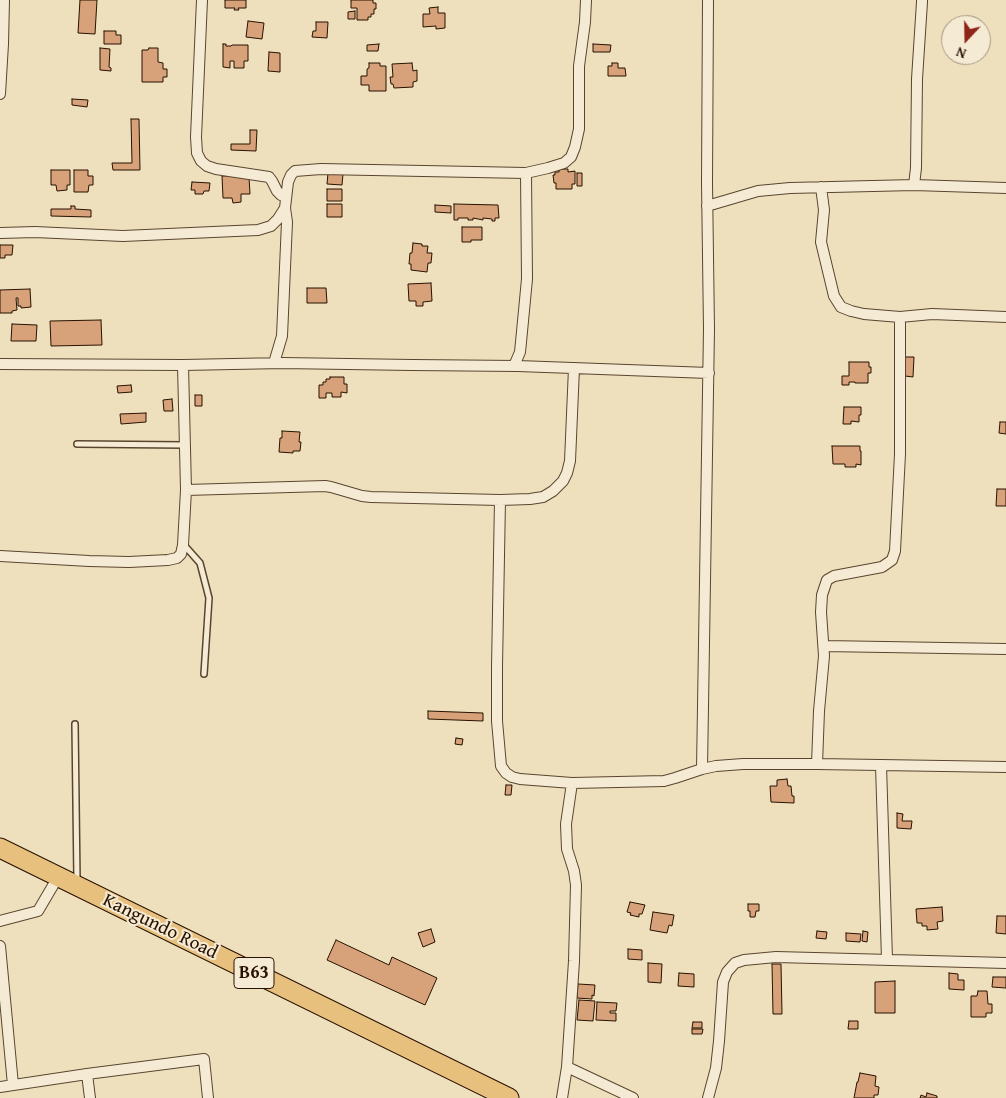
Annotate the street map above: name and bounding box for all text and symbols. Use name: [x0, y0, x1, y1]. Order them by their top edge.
north arrow: [941, 15, 991, 65]
text: N: [953, 42, 969, 64]
street label: Kangundo Road: [99, 889, 221, 965]
road number: B63: [234, 958, 274, 988]

